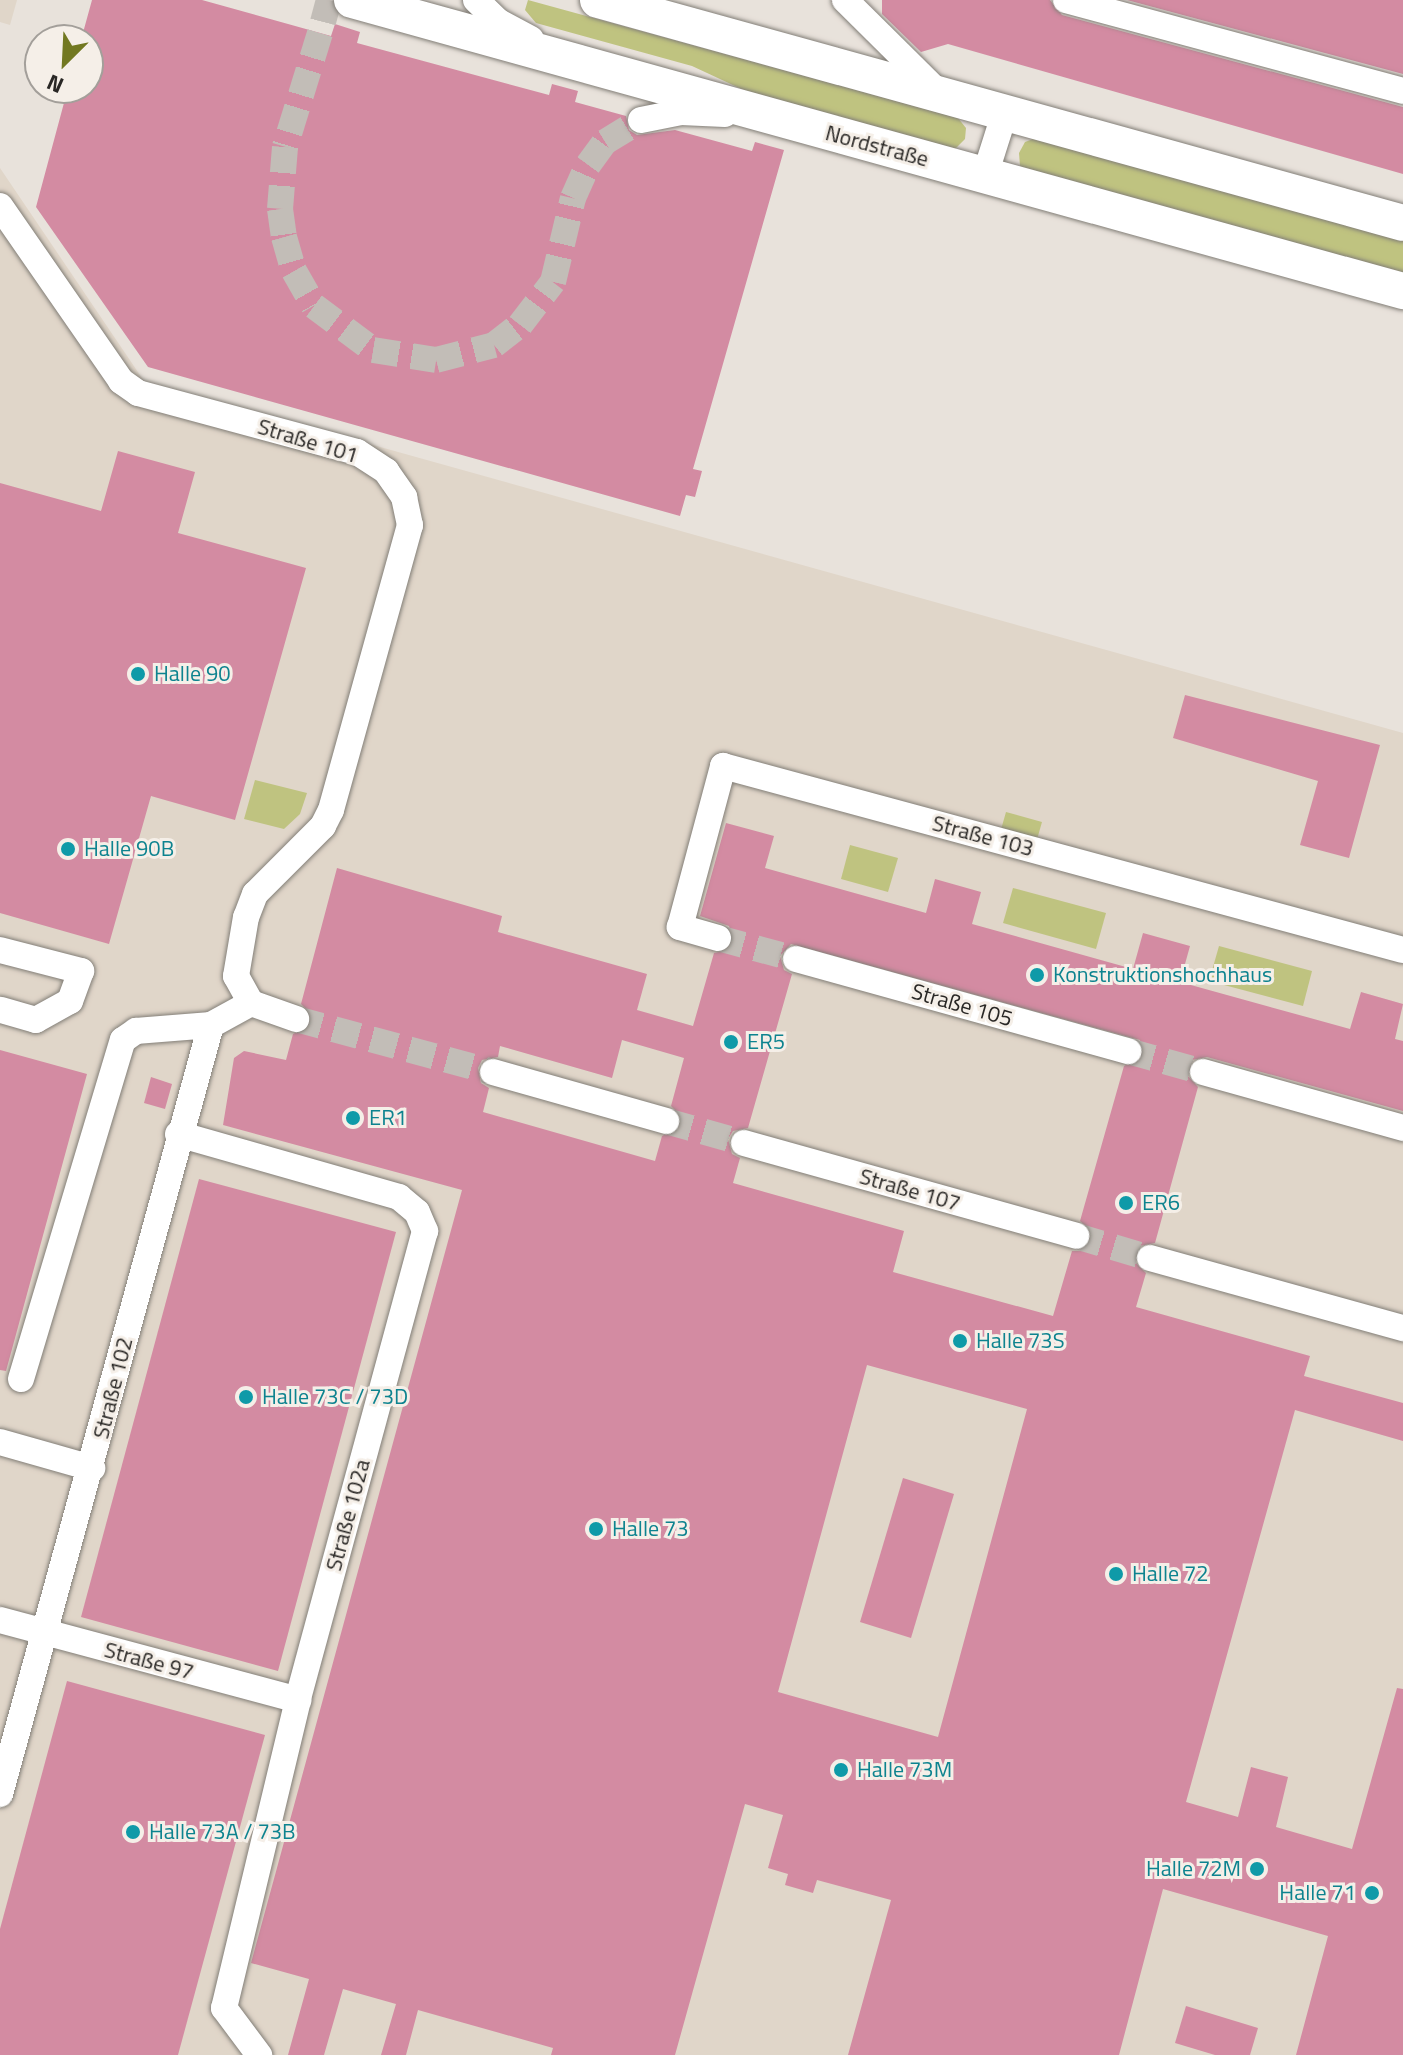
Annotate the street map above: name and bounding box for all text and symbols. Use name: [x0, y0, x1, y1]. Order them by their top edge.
north arrow: [24, 24, 104, 104]
text: N: [41, 65, 69, 103]
street label: Nordstraße: [823, 120, 931, 172]
street label: Straße 101: [255, 413, 361, 469]
place label: Halle 90: [154, 661, 231, 687]
marker: Halle 90: [129, 665, 147, 683]
street label: Straße 103: [930, 810, 1036, 862]
place label: Halle 90B: [84, 836, 174, 862]
marker: Halle 90B: [59, 840, 77, 858]
place label: Konstruktionshochhaus: [1053, 962, 1272, 988]
marker: Konstruktionshochhaus: [1028, 966, 1046, 984]
street label: Straße 105: [909, 978, 1015, 1032]
place label: ER5: [747, 1029, 785, 1055]
marker: ER5: [722, 1033, 740, 1051]
place label: ER1: [369, 1105, 407, 1131]
marker: ER1: [344, 1109, 362, 1127]
street label: Straße 107: [857, 1163, 963, 1217]
place label: ER6: [1142, 1190, 1180, 1216]
marker: ER6: [1117, 1194, 1135, 1212]
place label: Halle 73S: [976, 1328, 1065, 1354]
marker: Halle 73S: [951, 1332, 969, 1350]
street label: Straße 102: [88, 1335, 138, 1441]
place label: Halle 73C / 73D: [262, 1384, 408, 1410]
marker: Halle 73C / 73D: [237, 1388, 255, 1406]
street label: Straße 102a: [320, 1456, 376, 1574]
place label: Halle 73: [612, 1516, 689, 1542]
marker: Halle 73: [587, 1520, 605, 1538]
place label: Halle 72: [1132, 1561, 1209, 1587]
marker: Halle 72: [1107, 1565, 1125, 1583]
street label: Straße 97: [101, 1636, 197, 1686]
place label: Halle 73M: [857, 1757, 952, 1783]
marker: Halle 73M: [832, 1761, 850, 1779]
place label: Halle 73A / 73B: [149, 1819, 296, 1845]
marker: Halle 73A / 73B: [124, 1823, 142, 1841]
place label: Halle 72M: [1146, 1856, 1241, 1882]
marker: Halle 72M: [1248, 1860, 1266, 1878]
place label: Halle 71: [1279, 1880, 1356, 1906]
marker: Halle 71: [1363, 1884, 1381, 1902]

